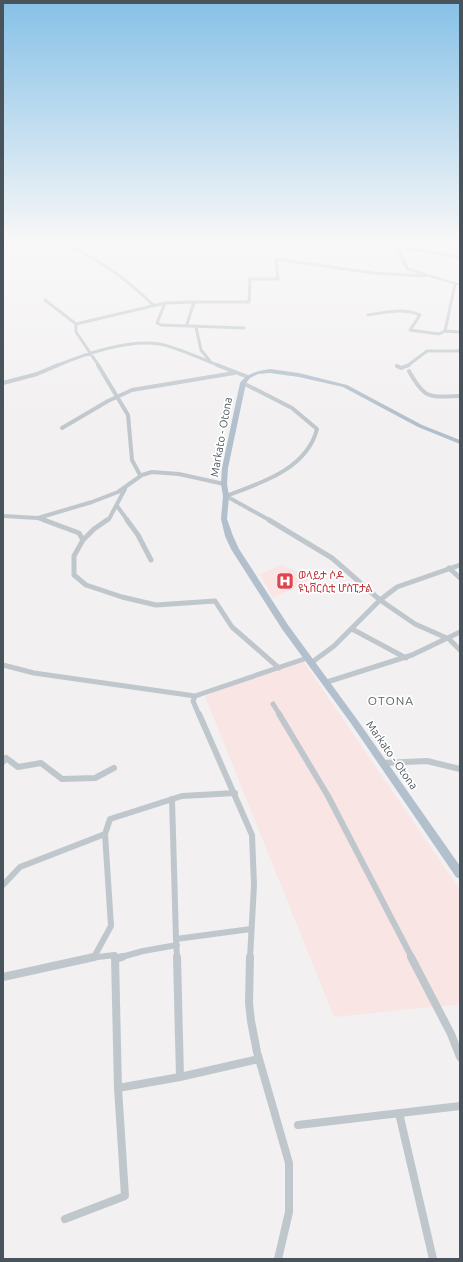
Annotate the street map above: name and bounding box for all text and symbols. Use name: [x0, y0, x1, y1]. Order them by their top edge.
street label: Markato - Otona: [208, 396, 234, 478]
place label: ወላይታ ሶዶ ዩኒቨርሲቲ ሆስፒታል: [298, 569, 373, 594]
hospital icon: ወላይታ ሶዶ ዩኒቨርሲቲ ሆስፒታል: [275, 571, 295, 591]
district label: OTONA: [368, 694, 414, 707]
street label: Markato - Otona: [364, 718, 420, 792]

